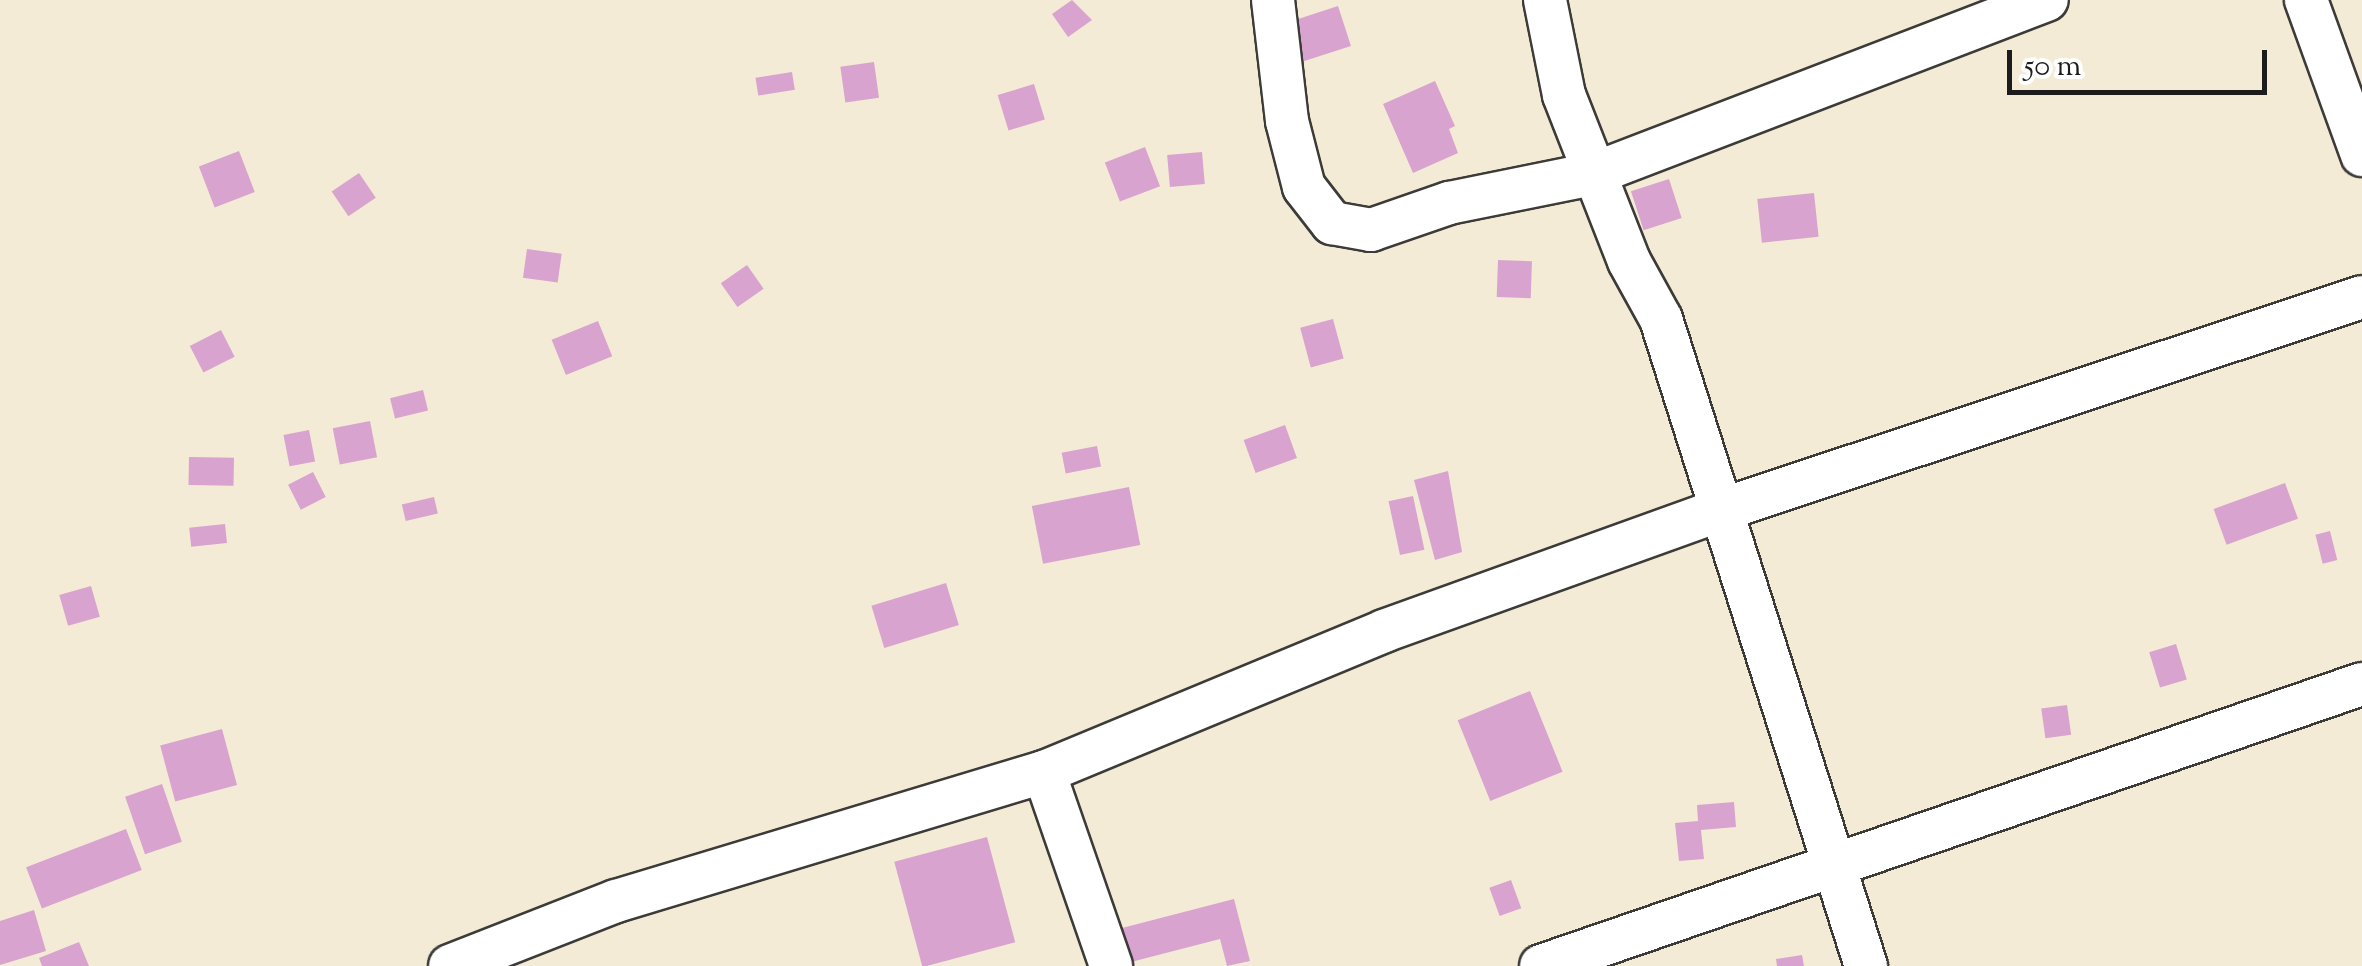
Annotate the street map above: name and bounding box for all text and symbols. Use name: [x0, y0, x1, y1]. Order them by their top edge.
scale bar: [2012, 30, 2272, 92]
text: 50 m: [2024, 46, 2081, 89]

